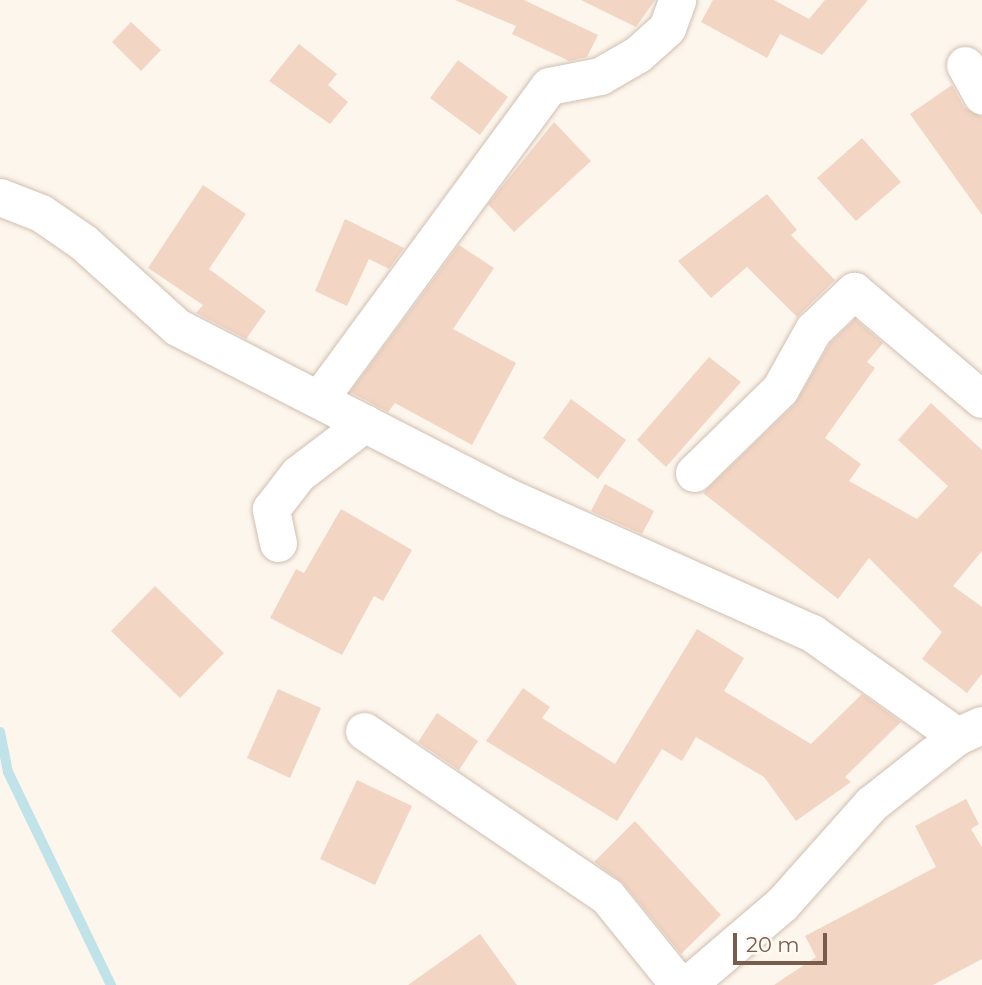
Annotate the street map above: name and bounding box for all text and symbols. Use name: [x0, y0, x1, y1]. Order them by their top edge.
scale bar: [737, 918, 832, 962]
text: 20 m: [746, 932, 800, 957]

